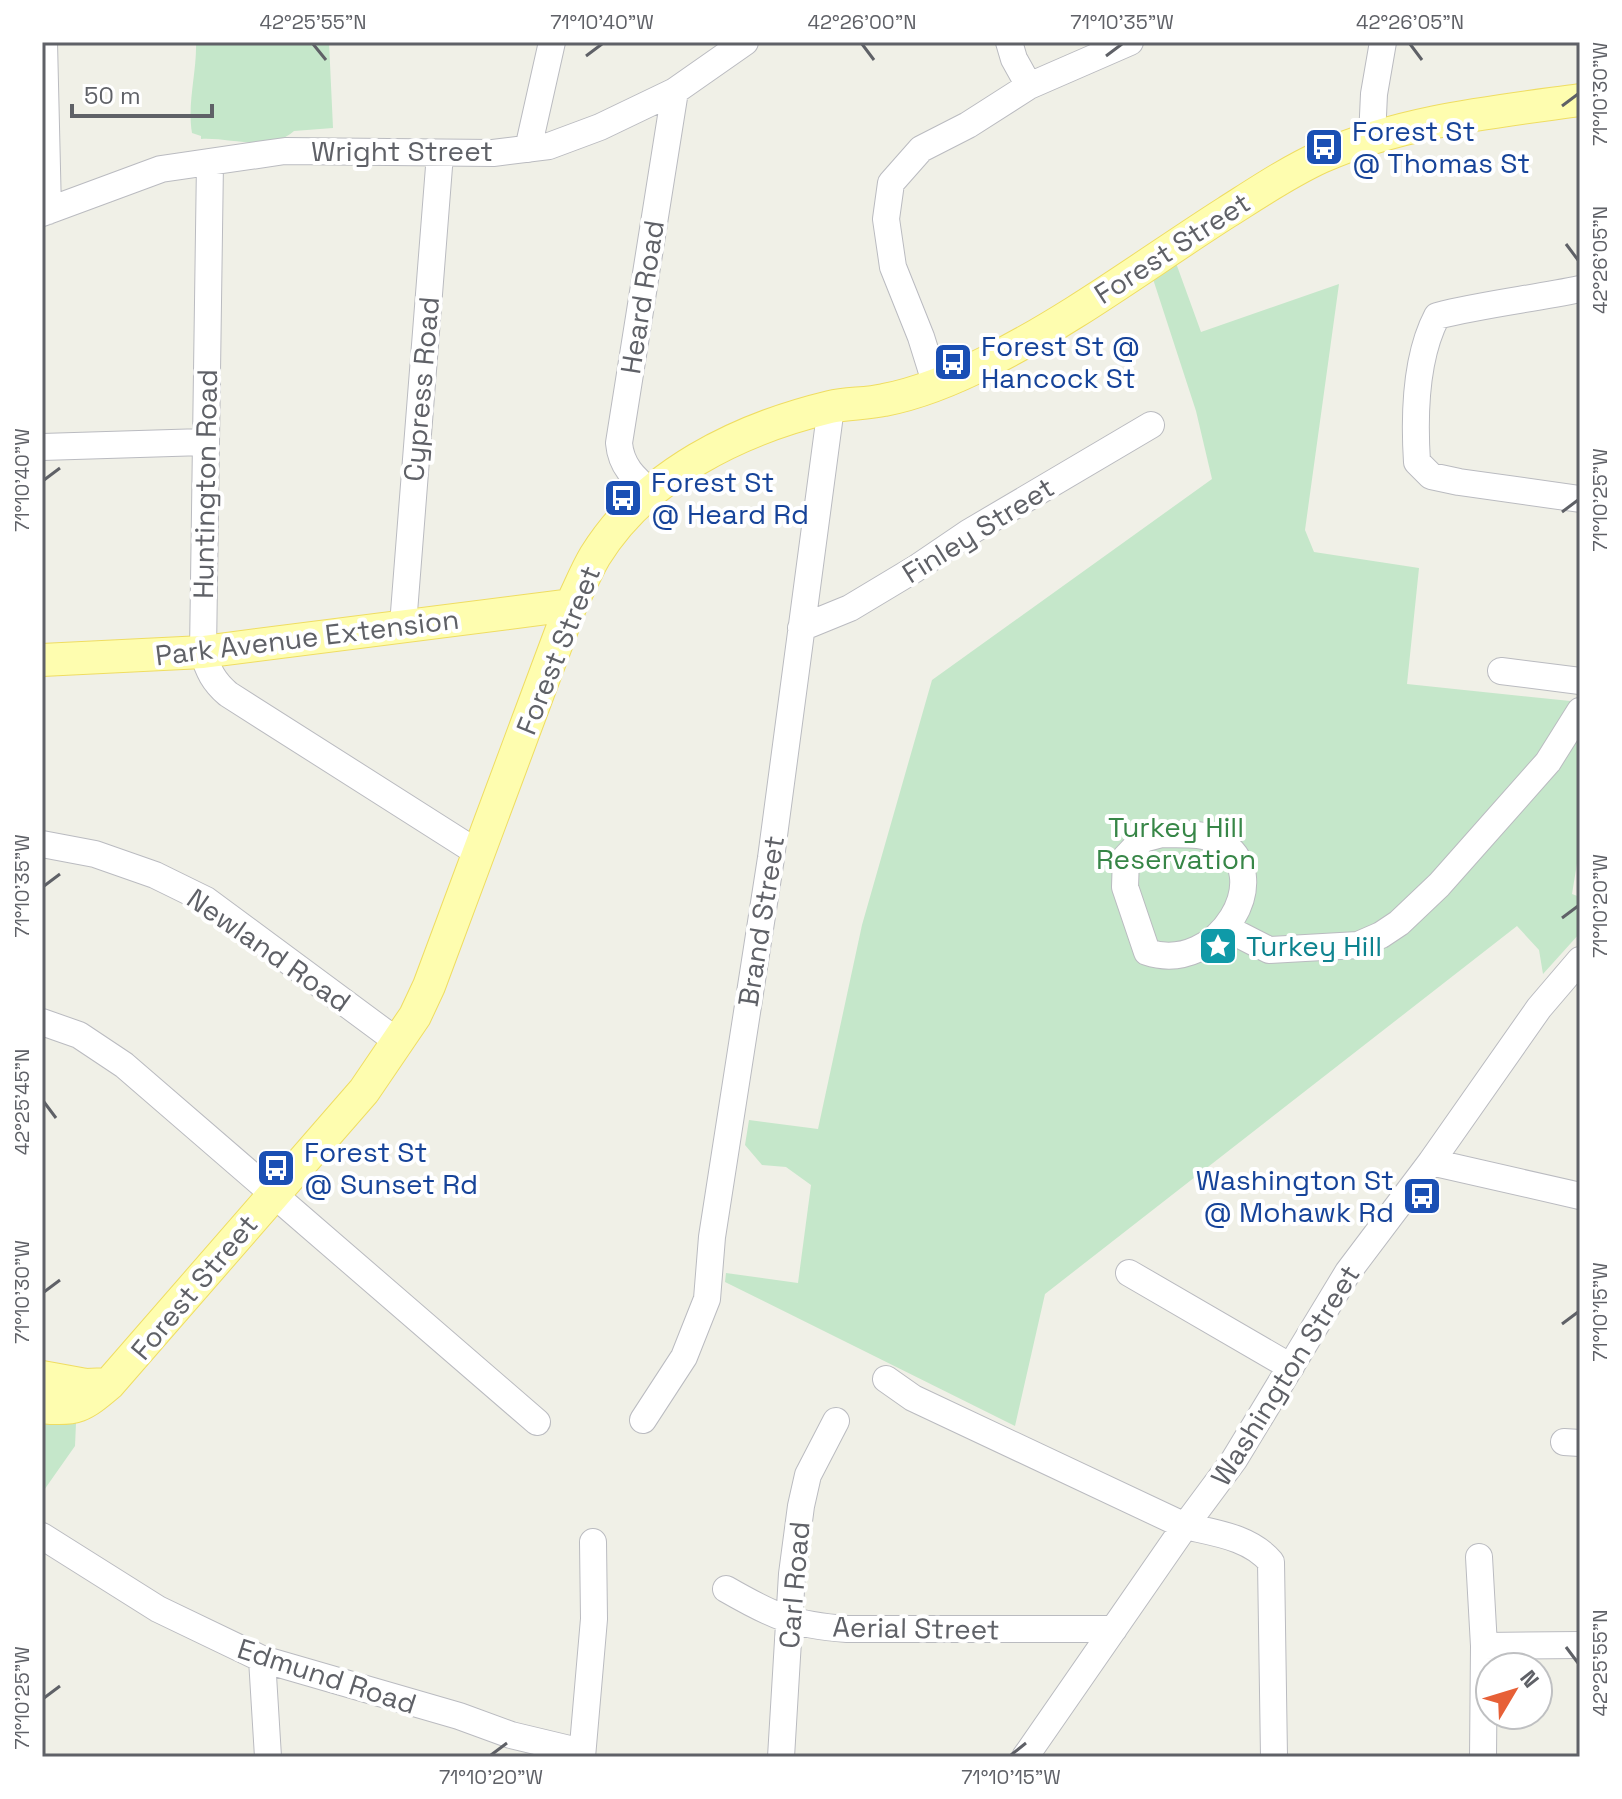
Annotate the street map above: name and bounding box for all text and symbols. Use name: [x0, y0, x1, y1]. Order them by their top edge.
text: 42°25'55"N: [260, 9, 366, 35]
text: 71°10'40"W: [550, 9, 654, 35]
text: 42°26'00"N: [808, 9, 916, 35]
text: 71°10'35"W: [1070, 9, 1174, 35]
text: 42°26'05"N: [1356, 9, 1464, 35]
text: 71°10'30"W: [1587, 42, 1613, 146]
scale bar: [72, 68, 212, 118]
text: 50 m: [84, 80, 141, 111]
place label: Forest St @ Thomas St: [1352, 113, 1530, 181]
bus stop icon: Forest St @ Thomas St: [1303, 126, 1345, 168]
street label: Wright Street: [311, 133, 493, 169]
street label: Forest Street: [1087, 184, 1257, 312]
text: 42°26'05"N: [1587, 206, 1613, 314]
street label: Heard Road: [612, 218, 672, 376]
street label: Cypress Road: [395, 295, 447, 483]
place label: Forest St @ Hancock St: [981, 328, 1140, 396]
bus stop icon: Forest St @ Hancock St: [932, 341, 974, 383]
street label: Huntington Road: [185, 369, 225, 599]
text: 71°10'40"W: [9, 428, 35, 532]
text: 71°10'25"W: [1587, 448, 1613, 552]
place label: Forest St @ Heard Rd: [651, 464, 809, 532]
street label: Finley Street: [895, 469, 1061, 591]
bus stop icon: Forest St @ Heard Rd: [602, 477, 644, 519]
street label: Forest Street: [508, 560, 608, 740]
street label: Park Avenue Extension: [153, 601, 461, 673]
park label: Turkey Hill Reservation: [1096, 809, 1256, 877]
street label: Brand Street: [730, 833, 792, 1009]
text: 71°10'35"W: [9, 834, 35, 938]
text: 71°10'20"W: [1587, 854, 1613, 958]
street label: Newland Road: [180, 880, 358, 1020]
place icon: Turkey Hill: [1197, 925, 1239, 967]
place label: Turkey Hill: [1246, 928, 1382, 964]
text: 42°25'45"N: [9, 1049, 35, 1155]
place label: Forest St @ Sunset Rd: [304, 1134, 478, 1202]
bus stop icon: Forest St @ Sunset Rd: [255, 1147, 297, 1189]
place label: Washington St @ Mohawk Rd: [1196, 1162, 1394, 1230]
bus stop icon: Washington St @ Mohawk Rd: [1401, 1175, 1443, 1217]
street label: Forest Street: [123, 1207, 265, 1367]
text: 71°10'30"W: [9, 1240, 35, 1344]
street label: Washington Street: [1203, 1258, 1367, 1492]
text: 71°10'15"W: [1587, 1262, 1613, 1362]
street label: Carl Road: [771, 1520, 817, 1650]
street label: Aerial Street: [832, 1609, 1000, 1647]
text: 42°25'55"N: [1587, 1610, 1613, 1716]
street label: Edmund Road: [233, 1630, 421, 1722]
text: 71°10'25"W: [9, 1646, 35, 1750]
north arrow: [1474, 1651, 1554, 1731]
text: N: [1514, 1664, 1545, 1693]
text: 71°10'20"W: [439, 1764, 543, 1790]
text: 71°10'15"W: [961, 1764, 1061, 1790]

